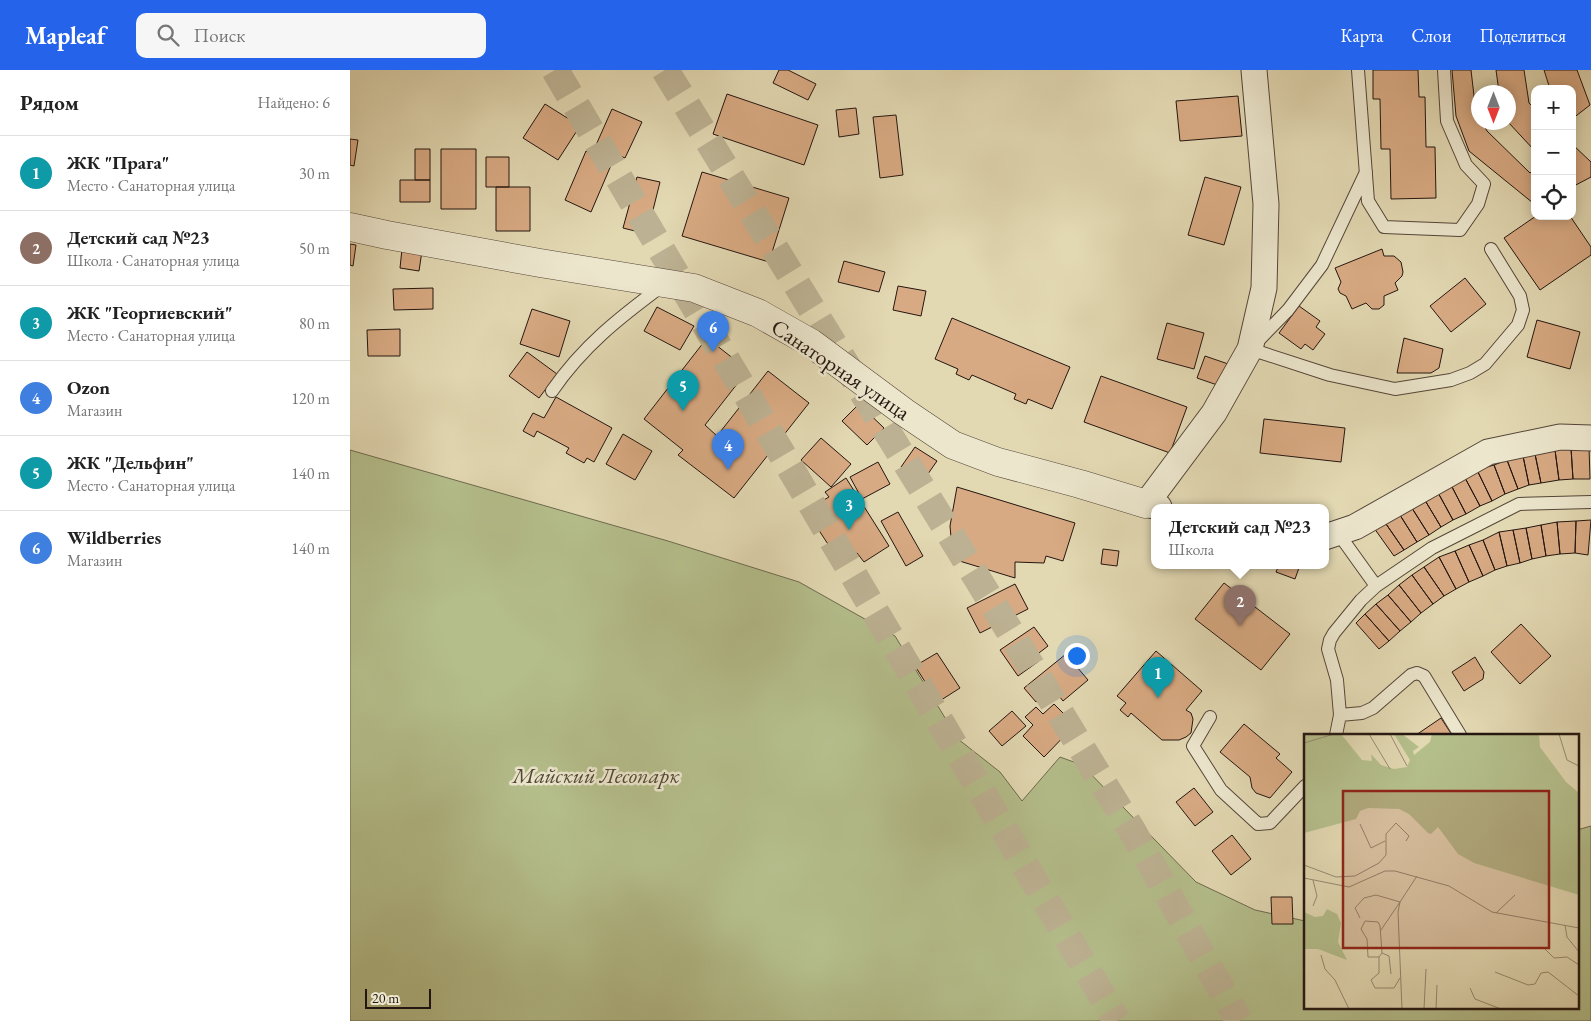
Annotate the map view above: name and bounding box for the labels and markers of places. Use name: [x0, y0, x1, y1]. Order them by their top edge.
pin: 6: [697, 311, 729, 352]
pin: 5: [667, 370, 699, 411]
pin: 4: [712, 429, 744, 470]
pin: 3: [833, 489, 865, 530]
pin: 2: [1224, 585, 1256, 626]
pin: 1: [1142, 657, 1174, 698]

